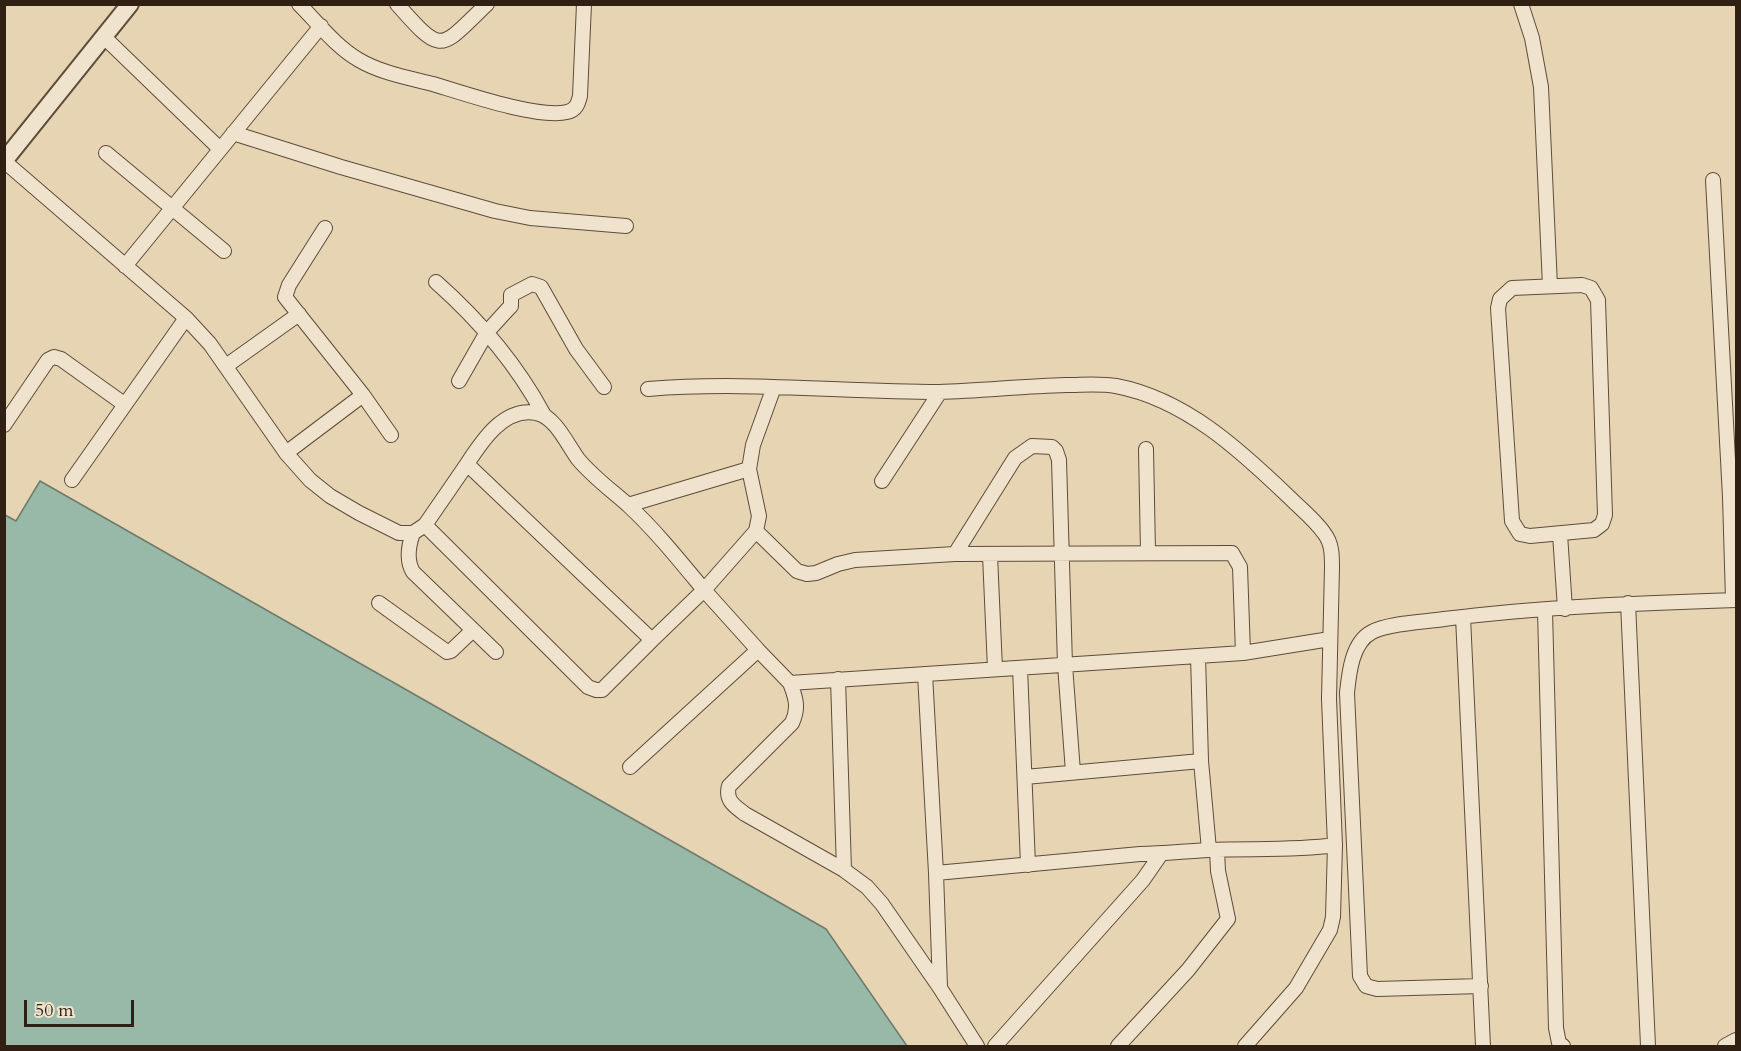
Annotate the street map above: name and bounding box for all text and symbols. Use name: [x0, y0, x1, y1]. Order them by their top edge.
scale bar: [27, 988, 136, 1026]
text: 50 m: [35, 998, 74, 1023]

